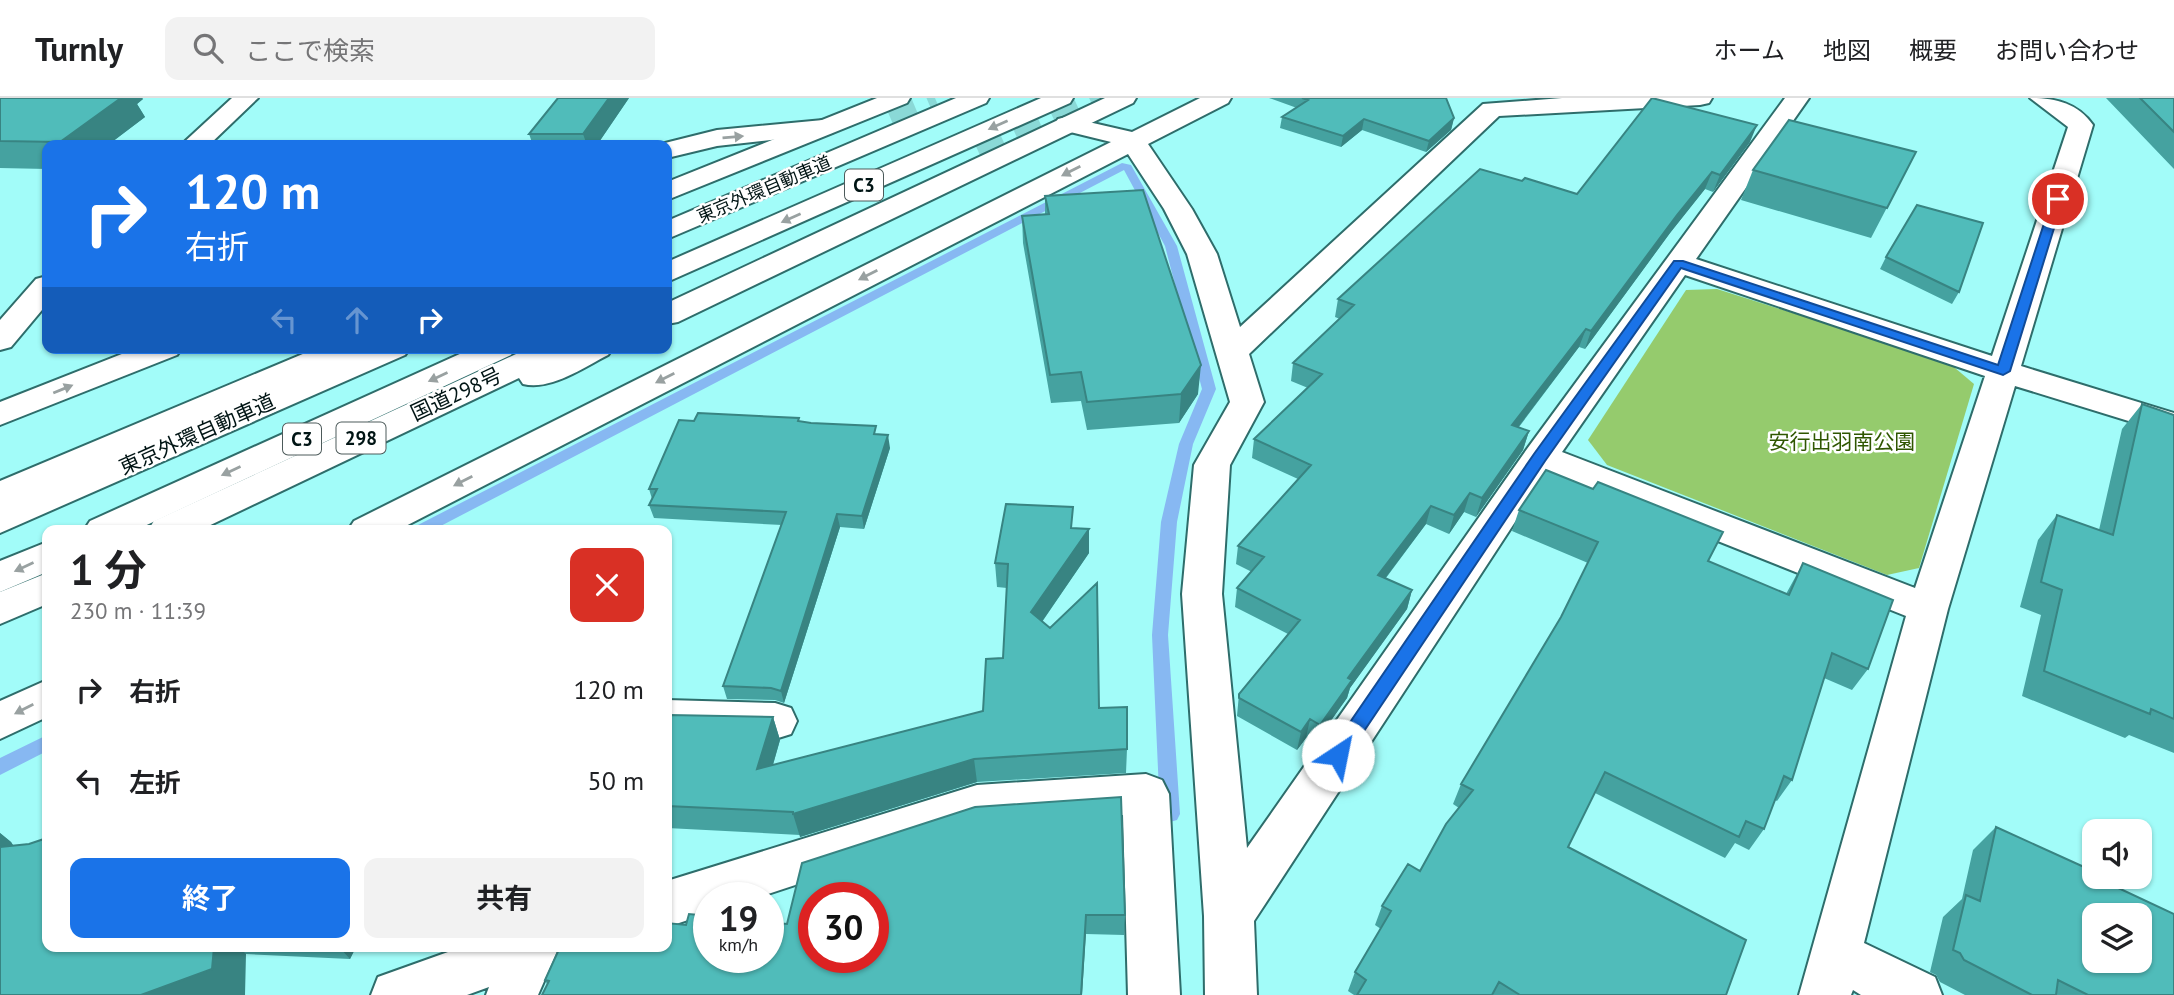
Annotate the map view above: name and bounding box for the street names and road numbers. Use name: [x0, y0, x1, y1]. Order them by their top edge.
street label: 東京外環自動車道: [693, 150, 835, 228]
road number: C3: [845, 170, 883, 200]
street label: 国道298号: [406, 361, 506, 427]
street label: 東京外環自動車道: [115, 388, 279, 480]
road number: 298: [336, 422, 386, 454]
road number: C3: [283, 424, 321, 454]

